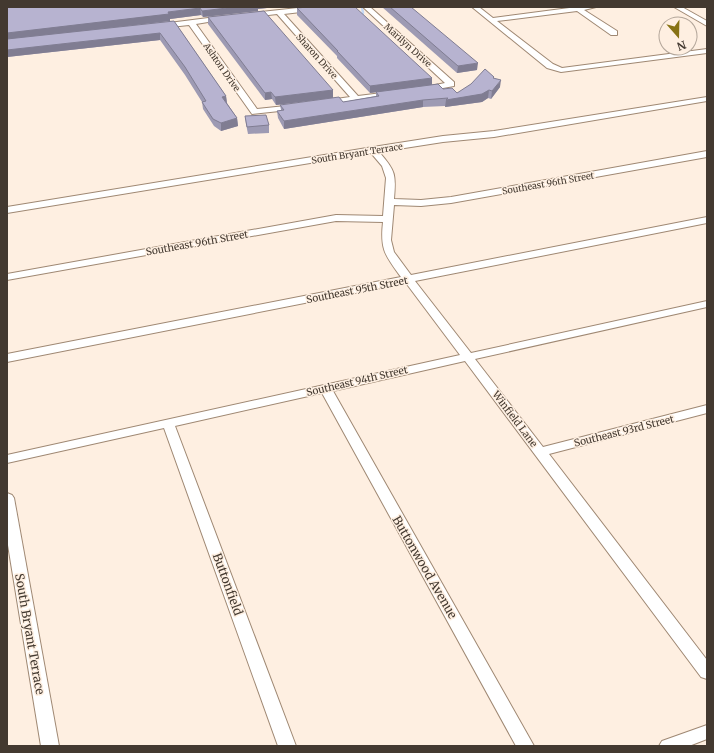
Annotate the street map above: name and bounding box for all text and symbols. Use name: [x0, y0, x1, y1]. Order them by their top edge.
north arrow: [658, 16, 698, 56]
street label: Marilyn Drive: [382, 21, 434, 69]
street label: Sharon Drive: [294, 31, 340, 81]
text: N: [675, 37, 688, 54]
street label: Ashton Drive: [201, 40, 243, 94]
street label: South Bryant Terrace: [311, 140, 404, 166]
street label: Southeast 96th Street: [501, 169, 595, 197]
street label: Southeast 96th Street: [145, 228, 249, 258]
street label: Southeast 95th Street: [305, 274, 409, 306]
street label: Southeast 94th Street: [305, 363, 409, 399]
street label: Winfield Lane: [489, 387, 540, 450]
street label: Southeast 93rd Street: [573, 412, 675, 450]
street label: Buttonwood Avenue: [389, 513, 461, 621]
street label: Buttonfield: [210, 551, 246, 617]
street label: South Bryant Terrace: [12, 572, 48, 696]

